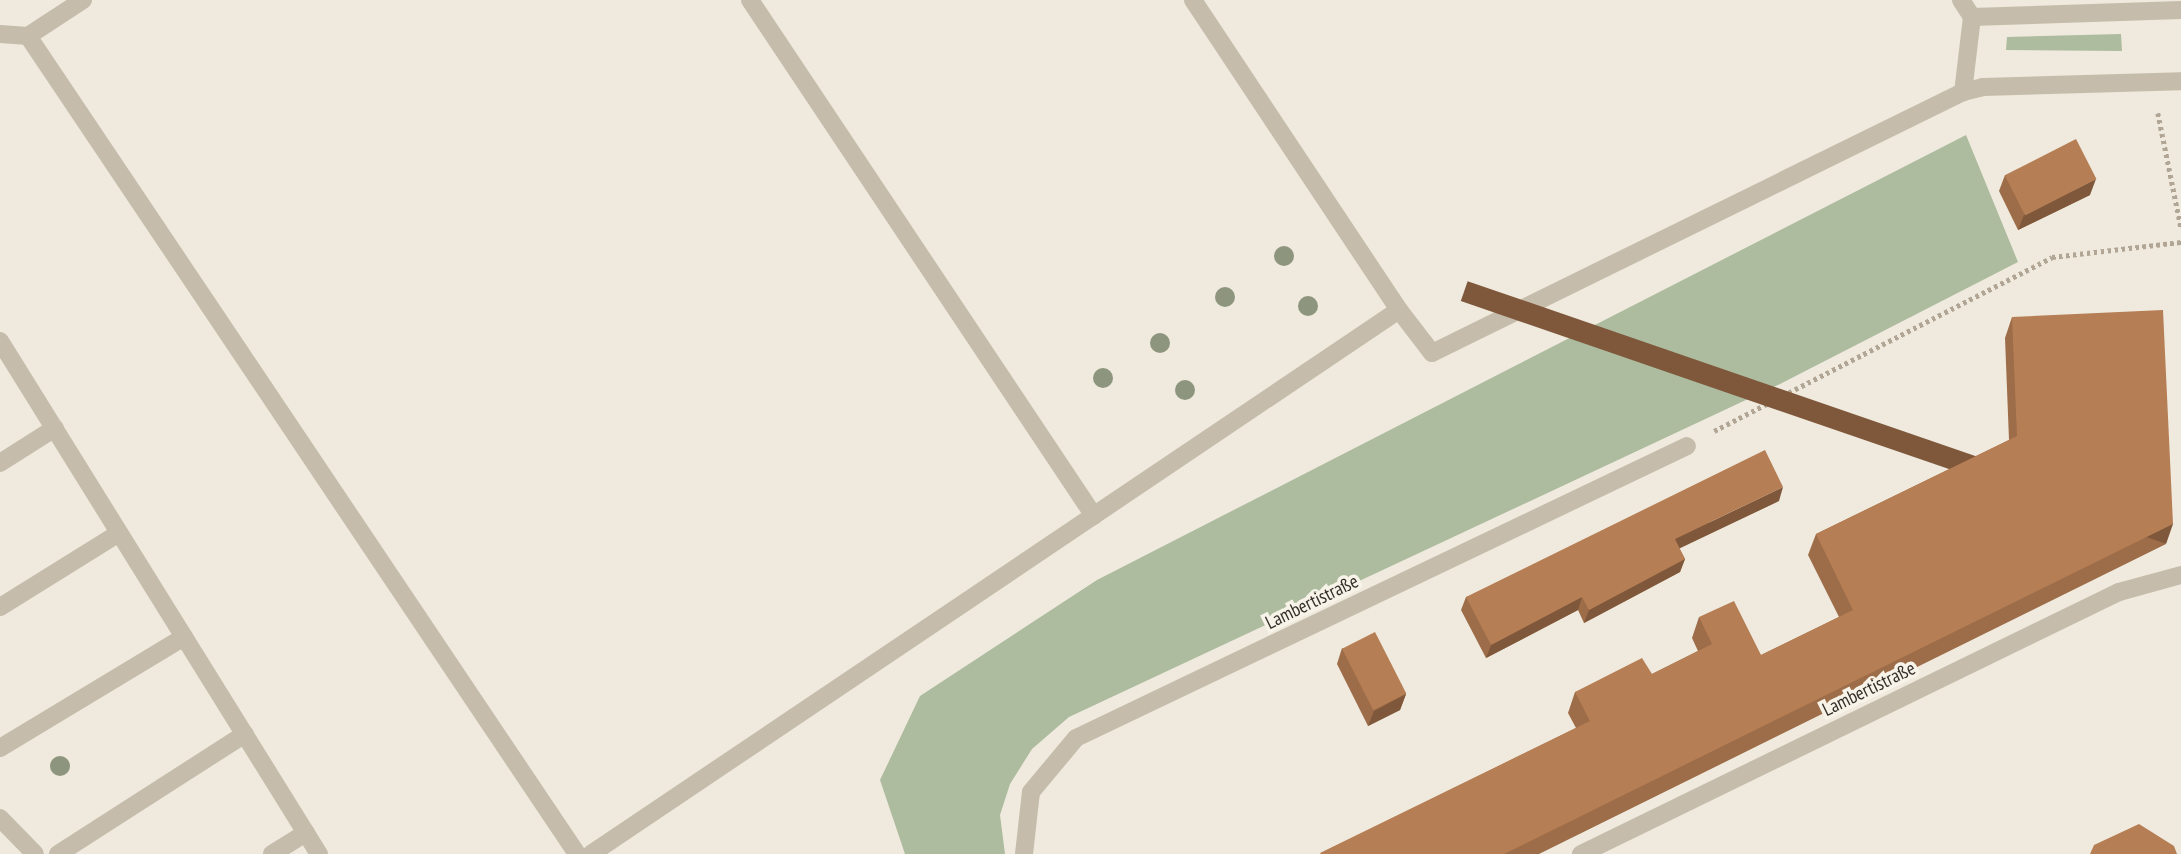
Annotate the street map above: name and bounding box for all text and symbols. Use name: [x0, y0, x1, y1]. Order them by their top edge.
street label: Lambertistraße: [1262, 570, 1362, 634]
street label: Lambertistraße: [1819, 657, 1919, 721]

